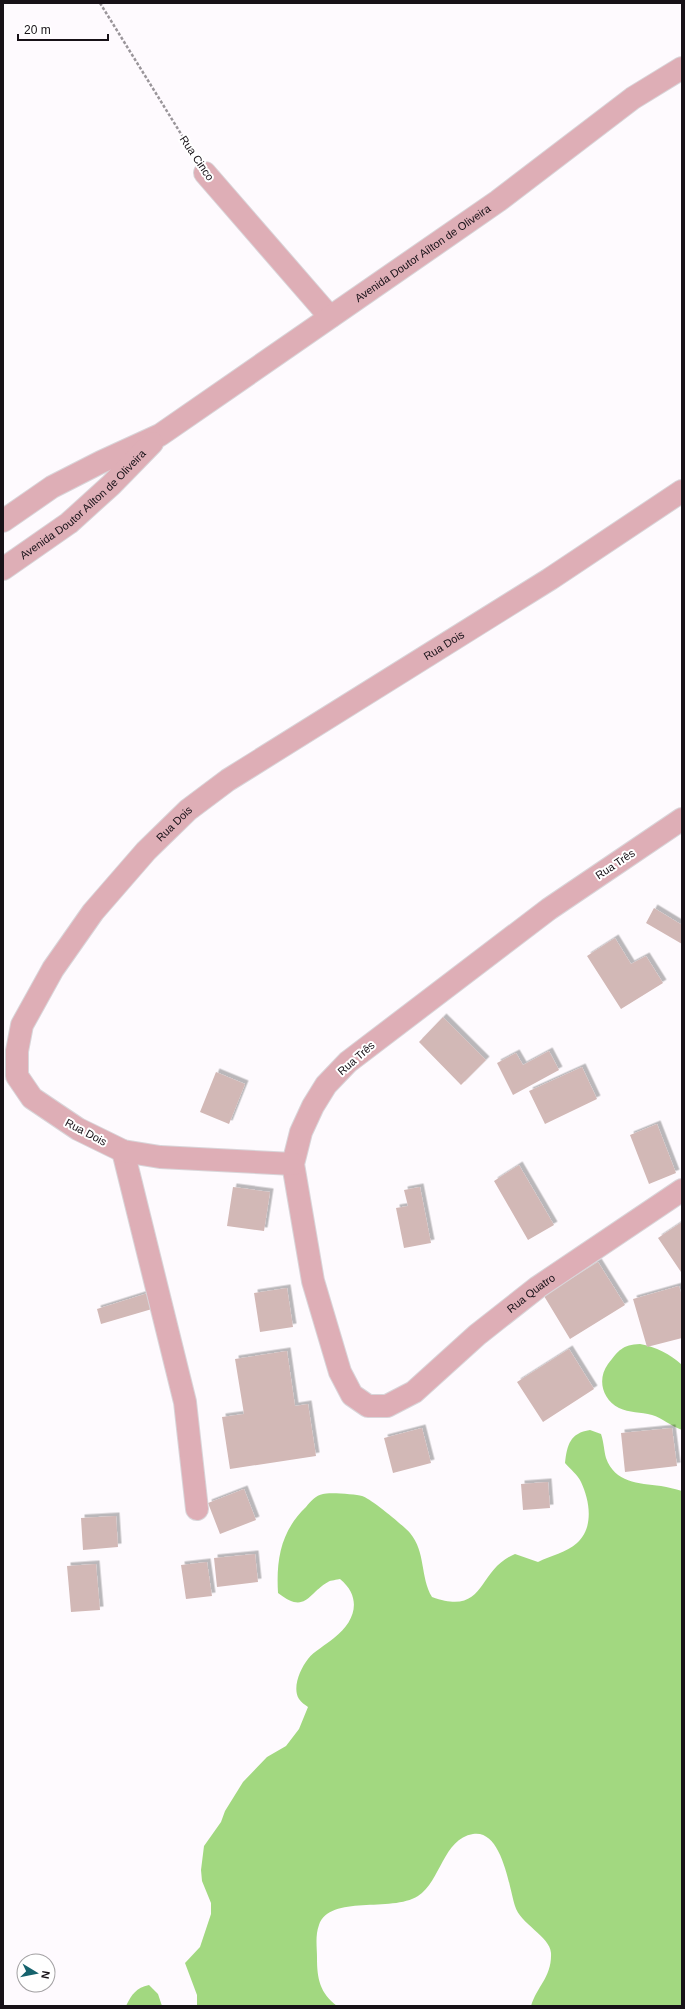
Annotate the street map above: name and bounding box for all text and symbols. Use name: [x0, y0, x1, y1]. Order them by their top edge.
scale bar: [18, 16, 108, 42]
text: 20 m: [24, 23, 51, 37]
street label: Rua Cinco: [178, 133, 216, 183]
street label: Avenida Doutor Aílton de Oliveira: [353, 202, 493, 304]
street label: Avenida Doutor Aílton de Oliveira: [18, 447, 149, 561]
street label: Rua Dois: [422, 628, 467, 662]
street label: Rua Dois: [154, 803, 195, 844]
street label: Rua Três: [593, 846, 637, 881]
street label: Rua Três: [335, 1039, 377, 1077]
street label: Rua Dois: [63, 1116, 109, 1148]
street label: Rua Quatro: [505, 1271, 557, 1315]
north arrow: [16, 1953, 56, 1993]
text: N: [39, 1970, 52, 1980]

